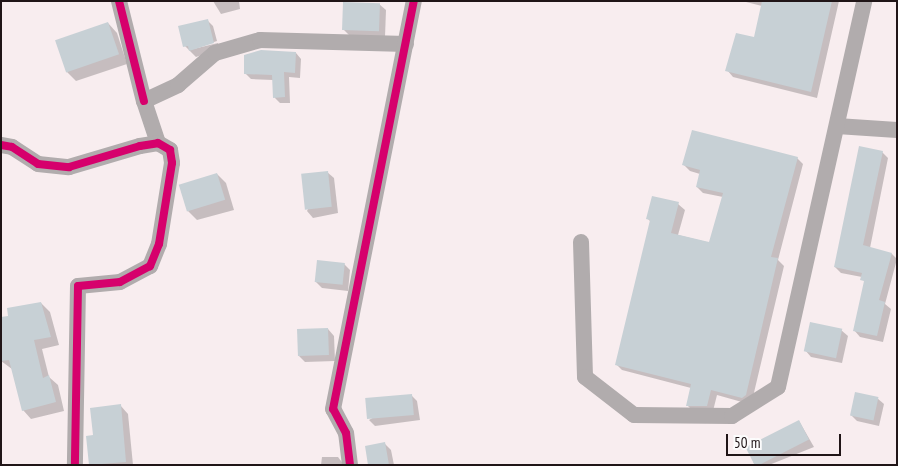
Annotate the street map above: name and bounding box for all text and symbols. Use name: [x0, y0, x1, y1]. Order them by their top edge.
scale bar: [728, 424, 843, 456]
text: 50 m: [734, 433, 760, 452]

